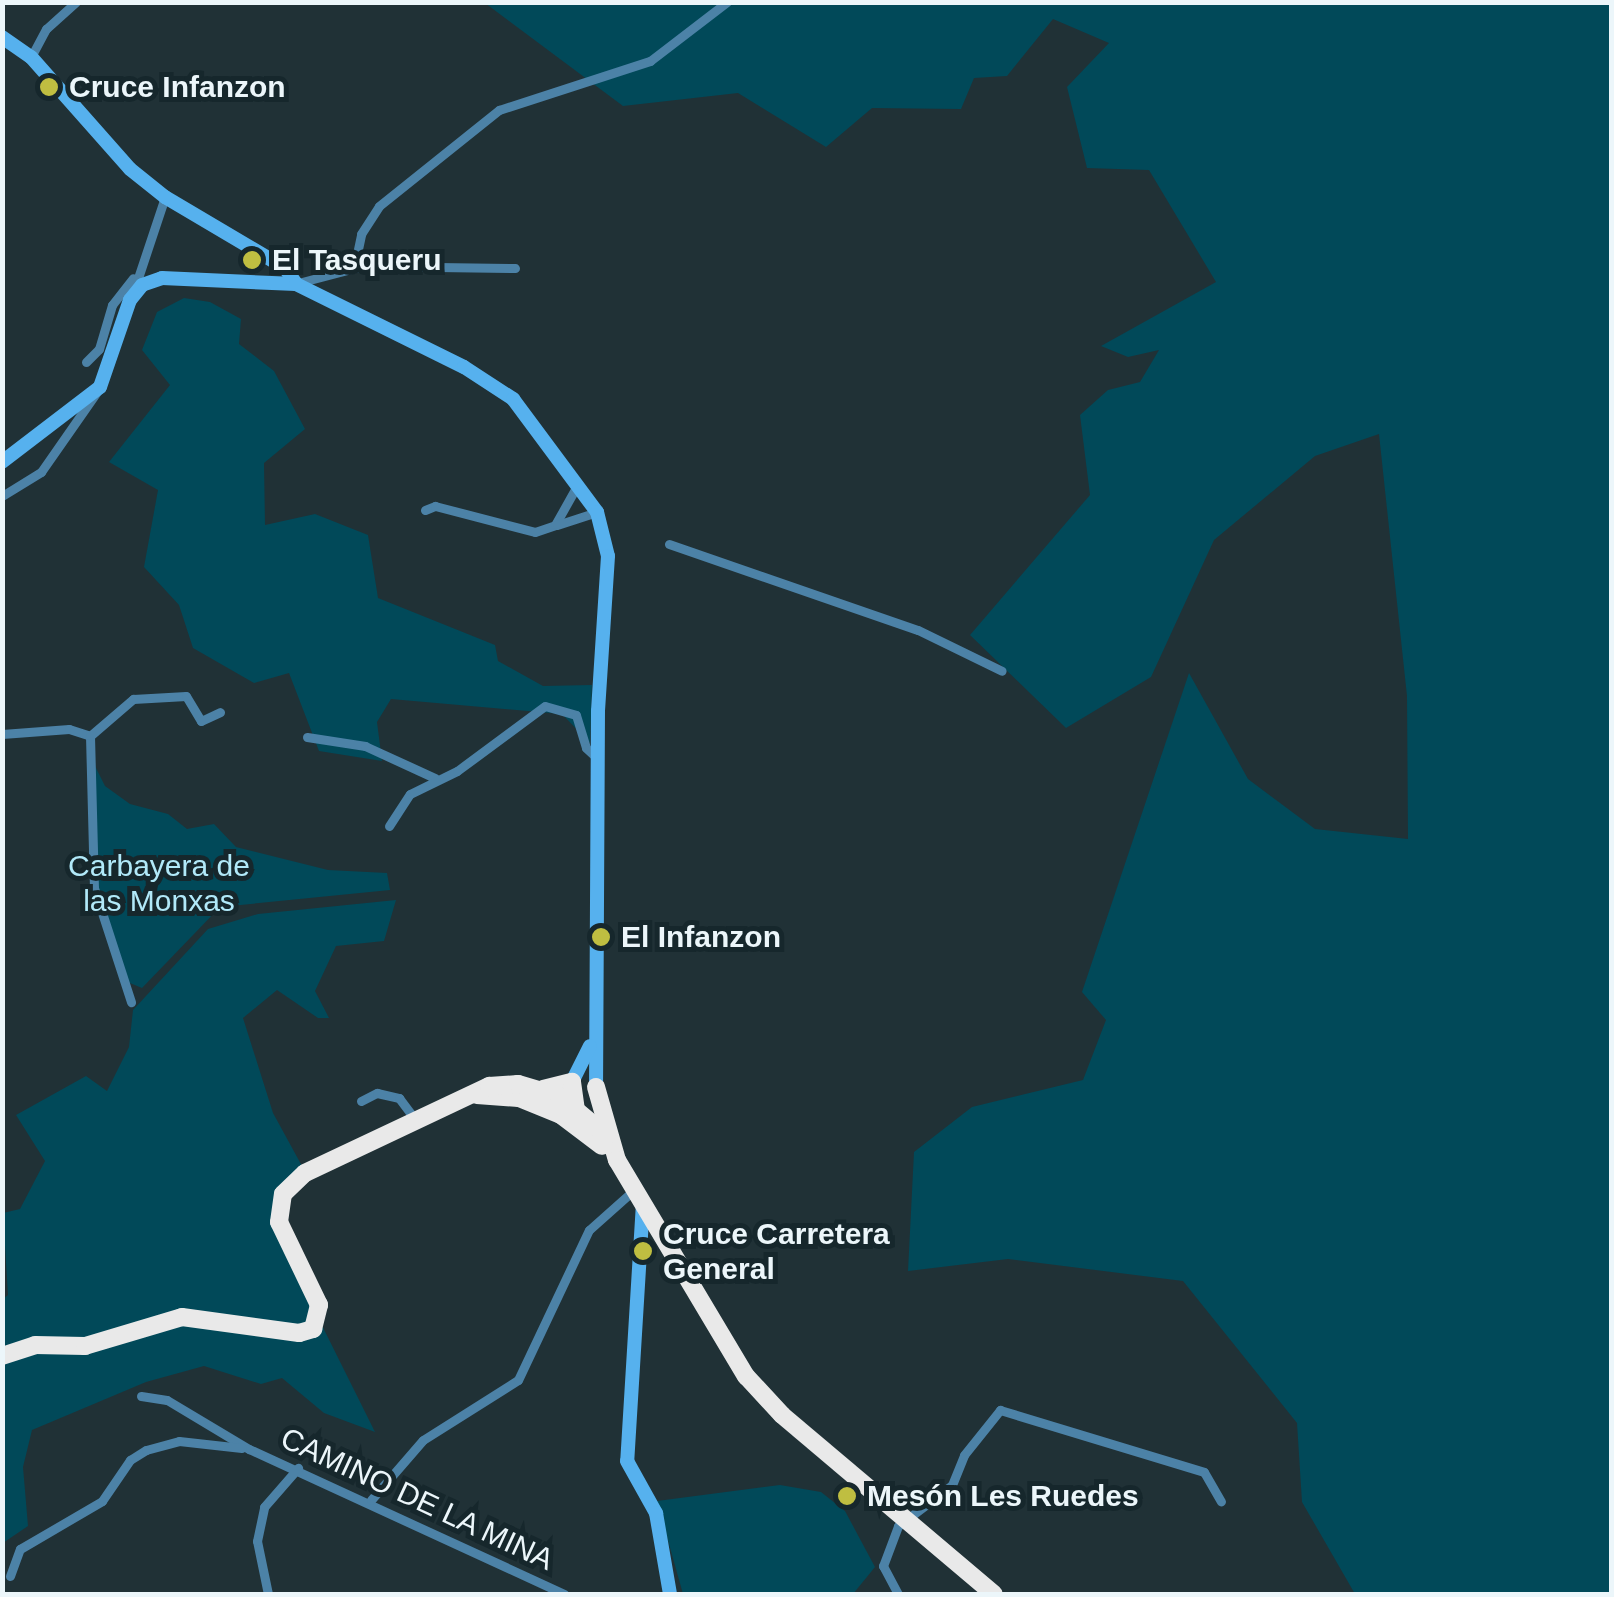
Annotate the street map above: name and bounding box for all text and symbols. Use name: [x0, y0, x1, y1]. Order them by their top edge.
place label: Cruce Infanzon: [69, 69, 286, 105]
marker: Cruce Infanzon: [38, 76, 60, 98]
place label: El Tasqueru: [272, 242, 441, 278]
marker: El Tasqueru: [241, 249, 263, 271]
park label: Carbayera de las Monxas: [68, 848, 250, 918]
place label: El Infanzon: [621, 919, 781, 955]
marker: El Infanzon: [590, 926, 612, 948]
place label: Cruce Carretera General: [663, 1216, 890, 1286]
marker: Cruce Carretera General: [632, 1240, 654, 1262]
street label: CAMINO DE LA MINA: [274, 1420, 560, 1578]
place label: Mesón Les Ruedes: [867, 1478, 1139, 1514]
marker: Mesón Les Ruedes: [836, 1485, 858, 1507]

